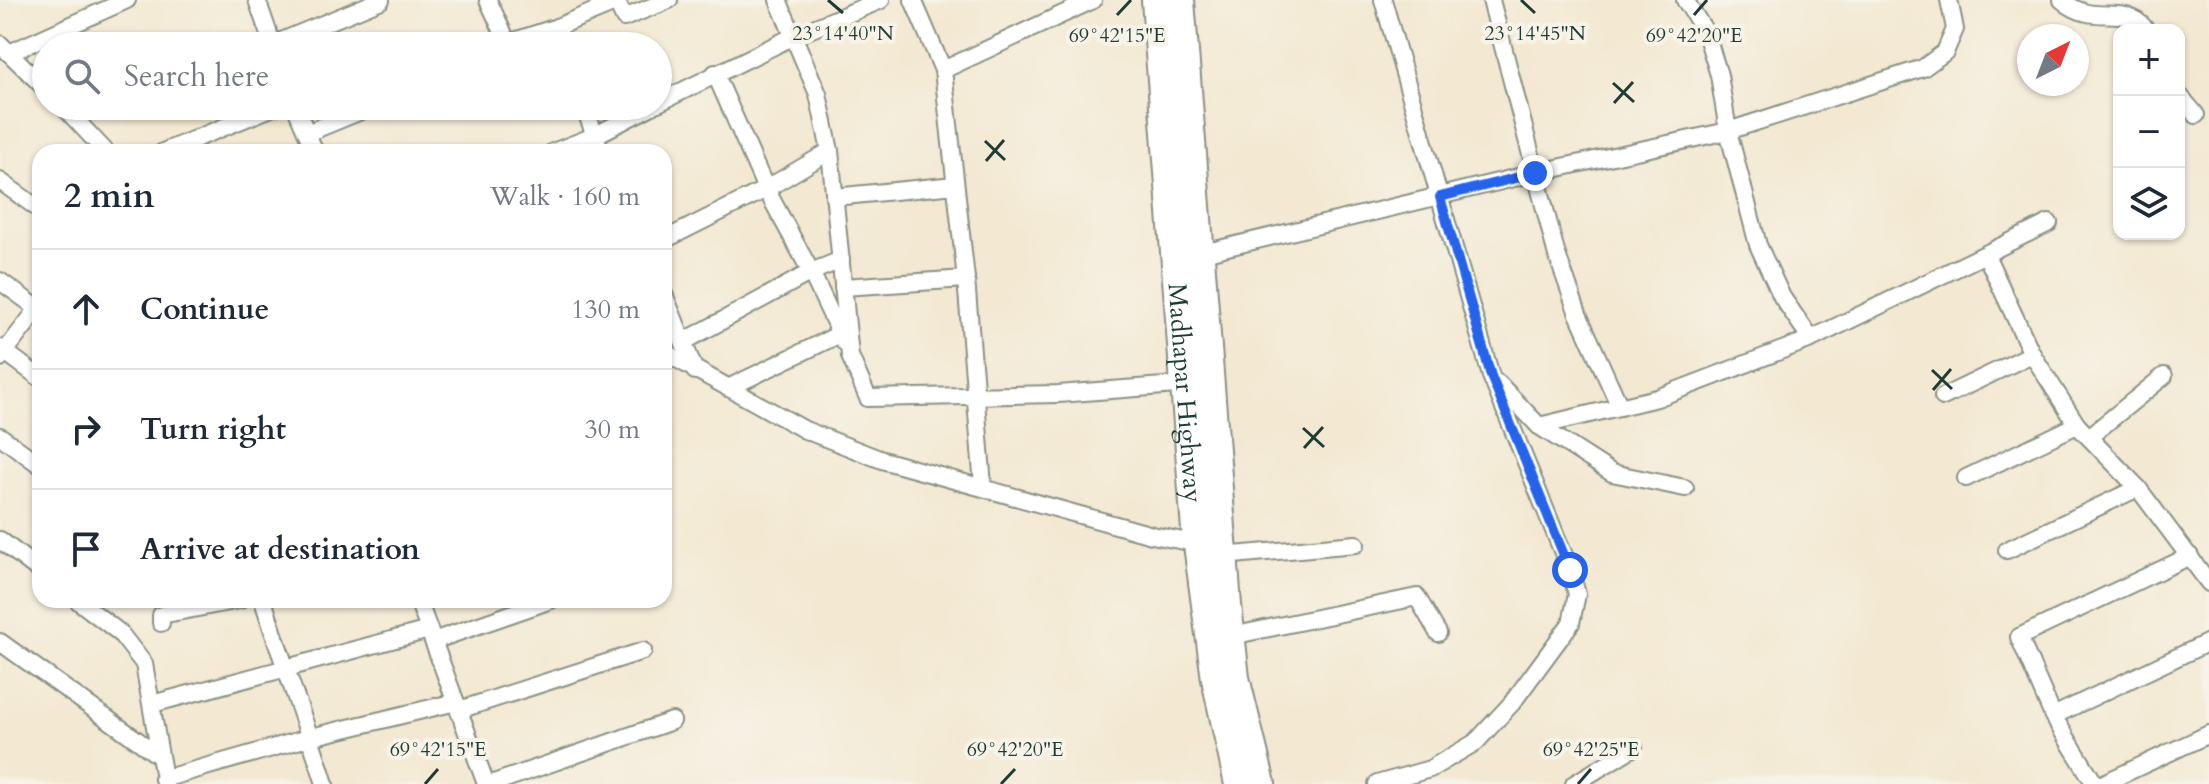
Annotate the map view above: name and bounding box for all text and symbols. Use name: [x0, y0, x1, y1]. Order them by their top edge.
text: 23°14'40"N: [792, 20, 894, 47]
text: 23°14'45"N: [1484, 20, 1586, 47]
text: 69°42'15"E: [1069, 22, 1165, 49]
text: 69°42'20"E: [1646, 22, 1742, 49]
north arrow: [2017, 24, 2089, 96]
map controls: [2113, 24, 2185, 240]
button: +: [2113, 24, 2185, 96]
search box: [32, 32, 672, 120]
icon: search: [60, 54, 104, 98]
text: Search here: [124, 56, 269, 97]
button: −: [2113, 96, 2185, 168]
route end: [1517, 155, 1553, 191]
button: layers: [2113, 168, 2185, 240]
text: 2 min: [64, 173, 155, 219]
text: Walk · 160 m: [490, 179, 640, 214]
street label: Madhapar Highway: [1159, 282, 1211, 504]
icon: ahead: [64, 287, 108, 331]
text: Continue: [140, 289, 269, 330]
text: 130 m: [571, 292, 640, 327]
icon: right: [64, 407, 108, 451]
text: Turn right: [140, 409, 286, 450]
text: 30 m: [584, 412, 640, 447]
icon: arrive: [64, 527, 108, 571]
text: Arrive at destination: [140, 529, 420, 570]
route start: [1552, 552, 1588, 588]
text: 69°42'15"E: [390, 736, 486, 763]
text: 69°42'20"E: [967, 736, 1063, 763]
text: 69°42'25"E: [1543, 736, 1639, 763]

